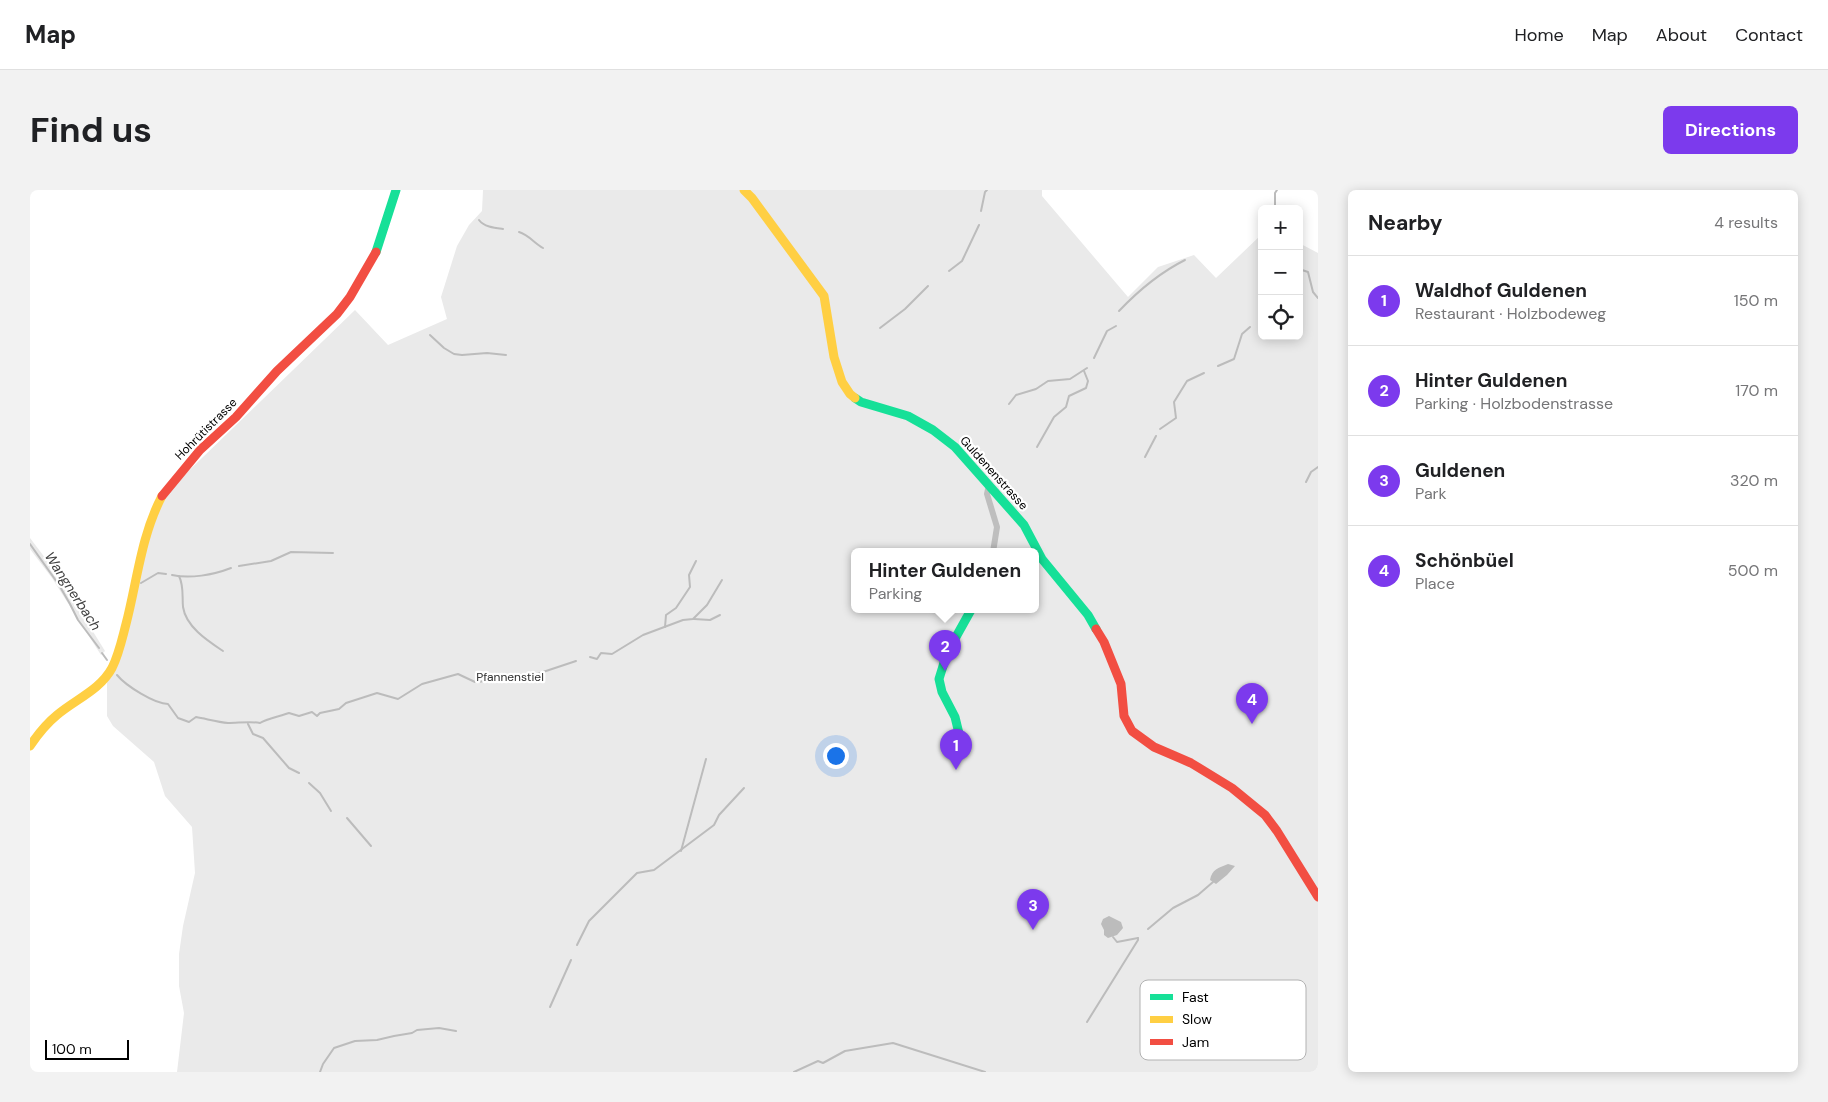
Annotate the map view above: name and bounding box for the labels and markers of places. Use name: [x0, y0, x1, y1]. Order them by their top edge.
pin: 2: [929, 630, 961, 671]
pin: 4: [1236, 683, 1268, 724]
pin: 1: [940, 729, 972, 770]
pin: 3: [1017, 889, 1049, 930]

